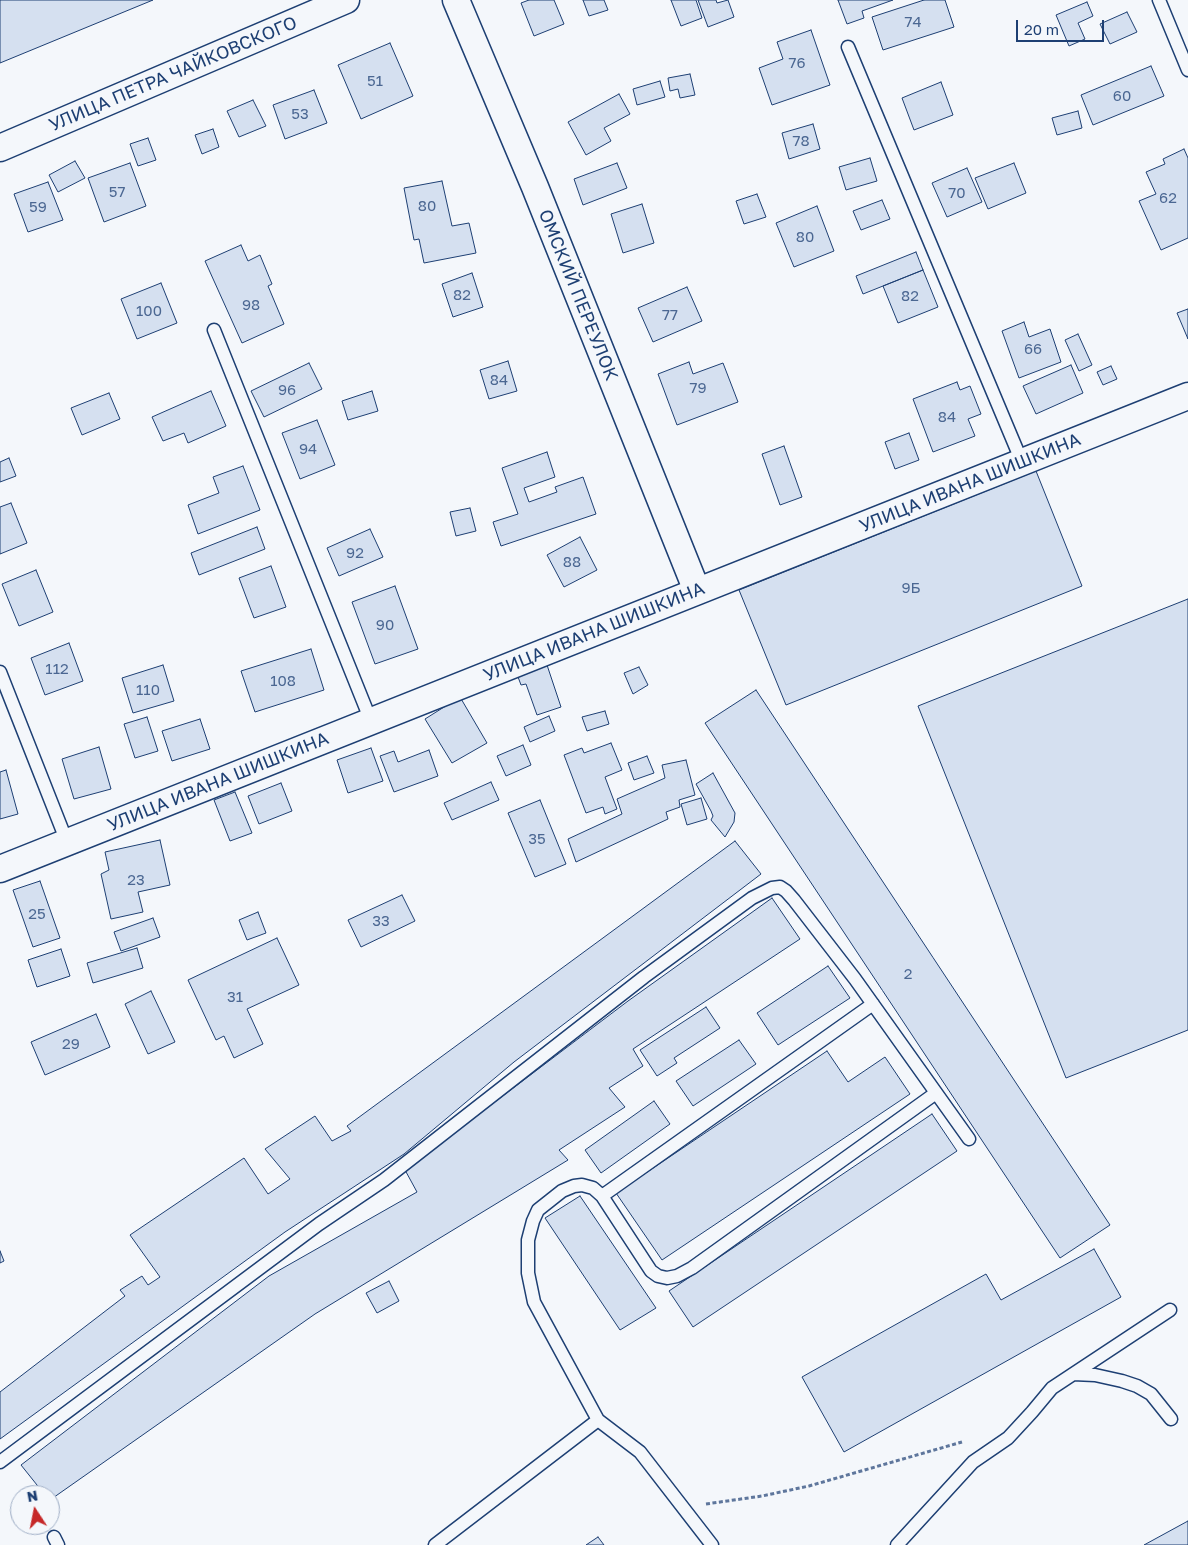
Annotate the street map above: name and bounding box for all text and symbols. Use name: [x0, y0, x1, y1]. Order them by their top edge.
scale bar: [1018, 10, 1106, 42]
street label: УЛИЦА ПЕТРА ЧАЙКОВСКОГО: [46, 12, 300, 136]
house number: 74: [904, 13, 922, 31]
text: 20 m: [1024, 20, 1059, 38]
house number: 76: [788, 54, 806, 72]
house number: 51: [367, 72, 383, 90]
house number: 60: [1113, 87, 1131, 105]
house number: 53: [291, 105, 309, 123]
house number: 78: [792, 132, 810, 150]
house number: 57: [109, 183, 125, 201]
house number: 70: [948, 184, 966, 202]
house number: 62: [1159, 189, 1177, 207]
house number: 80: [418, 197, 436, 215]
house number: 59: [29, 198, 47, 216]
street label: ОМСКИЙ ПЕРЕУЛОК: [534, 206, 622, 384]
house number: 80: [796, 228, 814, 246]
house number: 82: [453, 286, 471, 304]
house number: 82: [901, 287, 919, 305]
house number: 98: [242, 296, 260, 314]
house number: 100: [136, 302, 162, 320]
house number: 77: [662, 306, 678, 324]
house number: 66: [1024, 340, 1042, 358]
house number: 84: [490, 371, 508, 389]
house number: 79: [689, 379, 707, 397]
house number: 96: [278, 381, 296, 399]
house number: 84: [938, 408, 956, 426]
street label: УЛИЦА ИВАНА ШИШКИНА: [856, 429, 1084, 537]
house number: 94: [299, 440, 317, 458]
house number: 92: [346, 544, 364, 562]
house number: 88: [563, 553, 581, 571]
street label: УЛИЦА ИВАНА ШИШКИНА: [480, 578, 708, 686]
house number: 9Б: [901, 579, 921, 597]
house number: 90: [376, 616, 394, 634]
house number: 112: [45, 660, 69, 678]
house number: 108: [270, 672, 296, 690]
house number: 110: [136, 681, 160, 699]
street label: УЛИЦА ИВАНА ШИШКИНА: [104, 728, 332, 836]
house number: 35: [528, 830, 546, 848]
house number: 23: [127, 871, 145, 889]
house number: 25: [28, 905, 46, 923]
house number: 33: [372, 912, 390, 930]
house number: 2: [904, 965, 912, 983]
house number: 31: [227, 988, 243, 1006]
house number: 29: [62, 1035, 80, 1053]
north arrow: [10, 1485, 60, 1535]
text: N: [25, 1486, 39, 1505]

